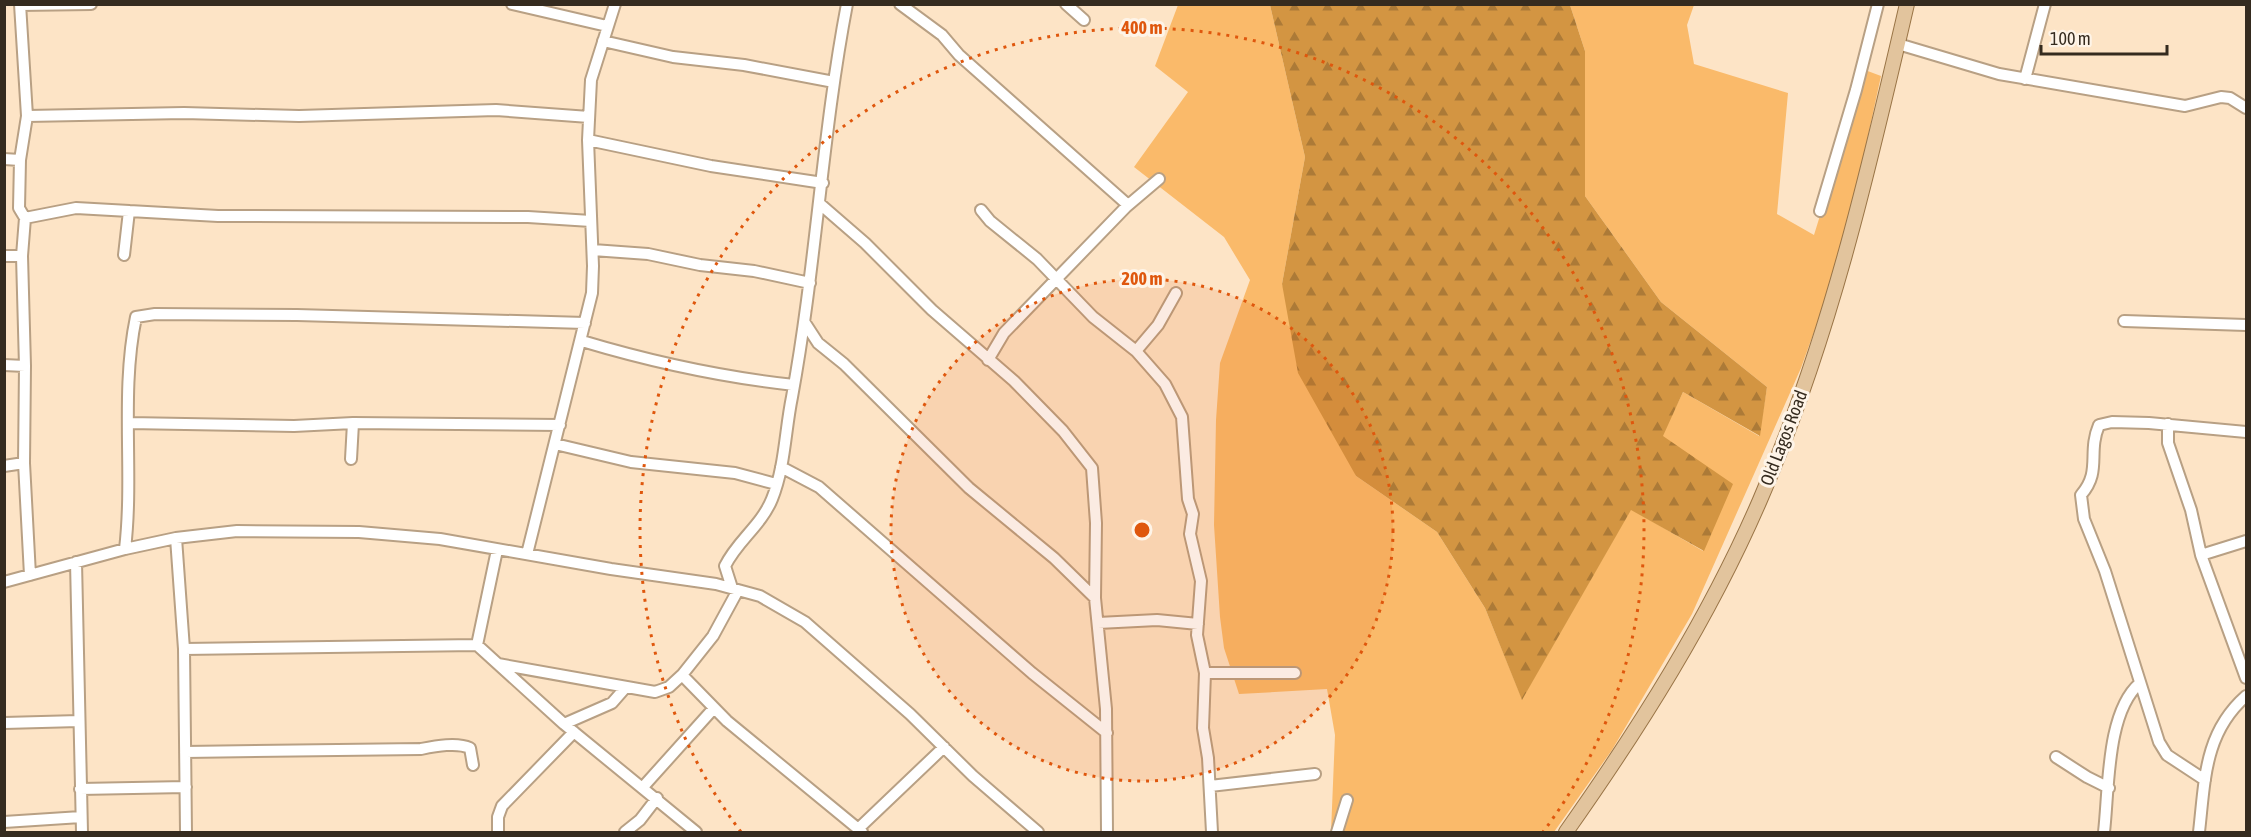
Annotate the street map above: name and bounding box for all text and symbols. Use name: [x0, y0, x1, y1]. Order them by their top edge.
text: 400 m: [1121, 17, 1162, 38]
scale bar: [2041, 18, 2167, 56]
text: 100 m: [2050, 28, 2091, 49]
text: 200 m: [1122, 268, 1162, 289]
street label: Old Lagos Road: [1756, 387, 1811, 488]
centre of rings: [1132, 520, 1152, 540]

